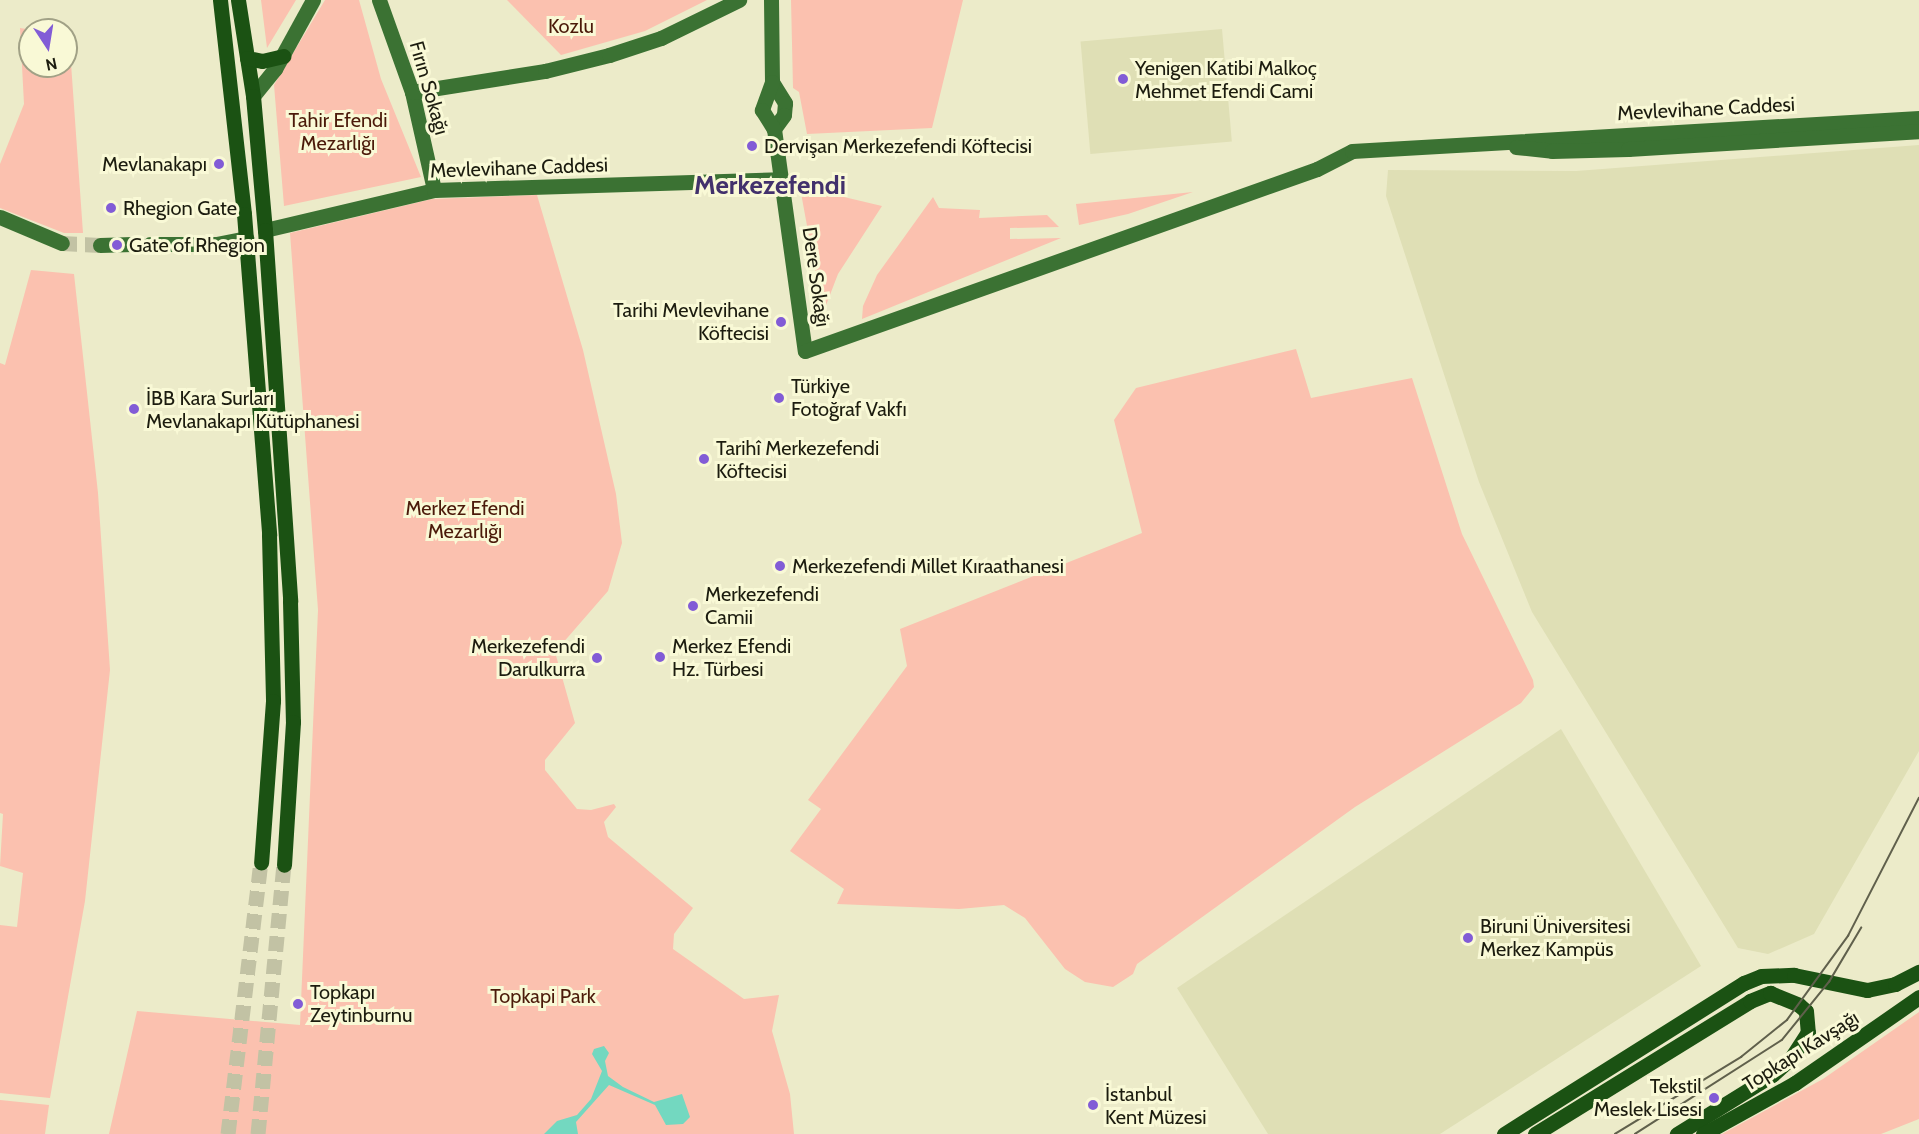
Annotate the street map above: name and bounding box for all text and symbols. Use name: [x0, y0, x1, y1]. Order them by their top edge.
park label: Kozlu: [548, 14, 594, 38]
north arrow: [18, 18, 78, 78]
street label: Fırın Sokağı: [404, 38, 454, 138]
text: N: [44, 54, 59, 75]
place label: Yenigen Katibi Malkoç Mehmet Efendi Cami: [1135, 56, 1317, 103]
marker: Yenigen Katibi Malkoç Mehmet Efendi Cami: [1116, 72, 1130, 86]
street label: Mevlevihane Caddesi: [1616, 92, 1796, 126]
park label: Tahir Efendi Mezarlığı: [289, 108, 387, 155]
place label: Dervişan Merkezefendi Köftecisi: [764, 134, 1032, 158]
marker: Dervişan Merkezefendi Köftecisi: [745, 139, 759, 153]
place label: Mevlanakapı: [102, 152, 207, 176]
street label: Mevlevihane Caddesi: [430, 153, 608, 183]
marker: Mevlanakapı: [212, 157, 226, 171]
district label: Merkezefendi: [694, 170, 846, 202]
place label: Rhegion Gate: [123, 196, 237, 220]
marker: Rhegion Gate: [104, 201, 118, 215]
street label: Dere Sokağı: [797, 225, 835, 329]
place label: Gate of Rhegion: [129, 233, 265, 257]
marker: Gate of Rhegion: [110, 238, 124, 252]
place label: Tarihi Mevlevihane Köftecisi: [613, 298, 769, 345]
marker: Tarihi Mevlevihane Köftecisi: [774, 315, 788, 329]
place label: Türkiye Fotoğraf Vakfı: [791, 374, 907, 421]
place label: İBB Kara Surları Mevlanakapı Kütüphanesi: [146, 386, 359, 433]
marker: Türkiye Fotoğraf Vakfı: [772, 391, 786, 405]
marker: İBB Kara Surları Mevlanakapı Kütüphanesi: [127, 402, 141, 416]
place label: Tarihî Merkezefendi Köftecisi: [716, 436, 879, 483]
marker: Tarihî Merkezefendi Köftecisi: [697, 452, 711, 466]
park label: Merkez Efendi Mezarlığı: [405, 497, 525, 544]
place label: Merkezefendi Millet Kıraathanesi: [792, 554, 1064, 578]
marker: Merkezefendi Millet Kıraathanesi: [773, 559, 787, 573]
place label: Merkezefendi Camii: [705, 582, 819, 629]
marker: Merkezefendi Camii: [686, 599, 700, 613]
place label: Merkezefendi Darulkurra: [471, 634, 585, 681]
place label: Merkez Efendi Hz. Türbesi: [672, 634, 791, 681]
marker: Merkez Efendi Hz. Türbesi: [653, 650, 667, 664]
marker: Merkezefendi Darulkurra: [590, 651, 604, 665]
place label: Biruni Üniversitesi Merkez Kampüs: [1480, 915, 1631, 962]
marker: Biruni Üniversitesi Merkez Kampüs: [1461, 931, 1475, 945]
place label: Topkapı Zeytinburnu: [310, 981, 412, 1028]
park label: Topkapi Park: [490, 984, 596, 1008]
marker: Topkapı Zeytinburnu: [291, 997, 305, 1011]
street label: Topkapı Kavşağı: [1739, 1006, 1863, 1096]
place label: Tekstil Meslek Lisesi: [1594, 1074, 1702, 1121]
place label: İstanbul Kent Müzesi: [1105, 1082, 1207, 1129]
marker: Tekstil Meslek Lisesi: [1707, 1091, 1721, 1105]
marker: İstanbul Kent Müzesi: [1086, 1098, 1100, 1112]

